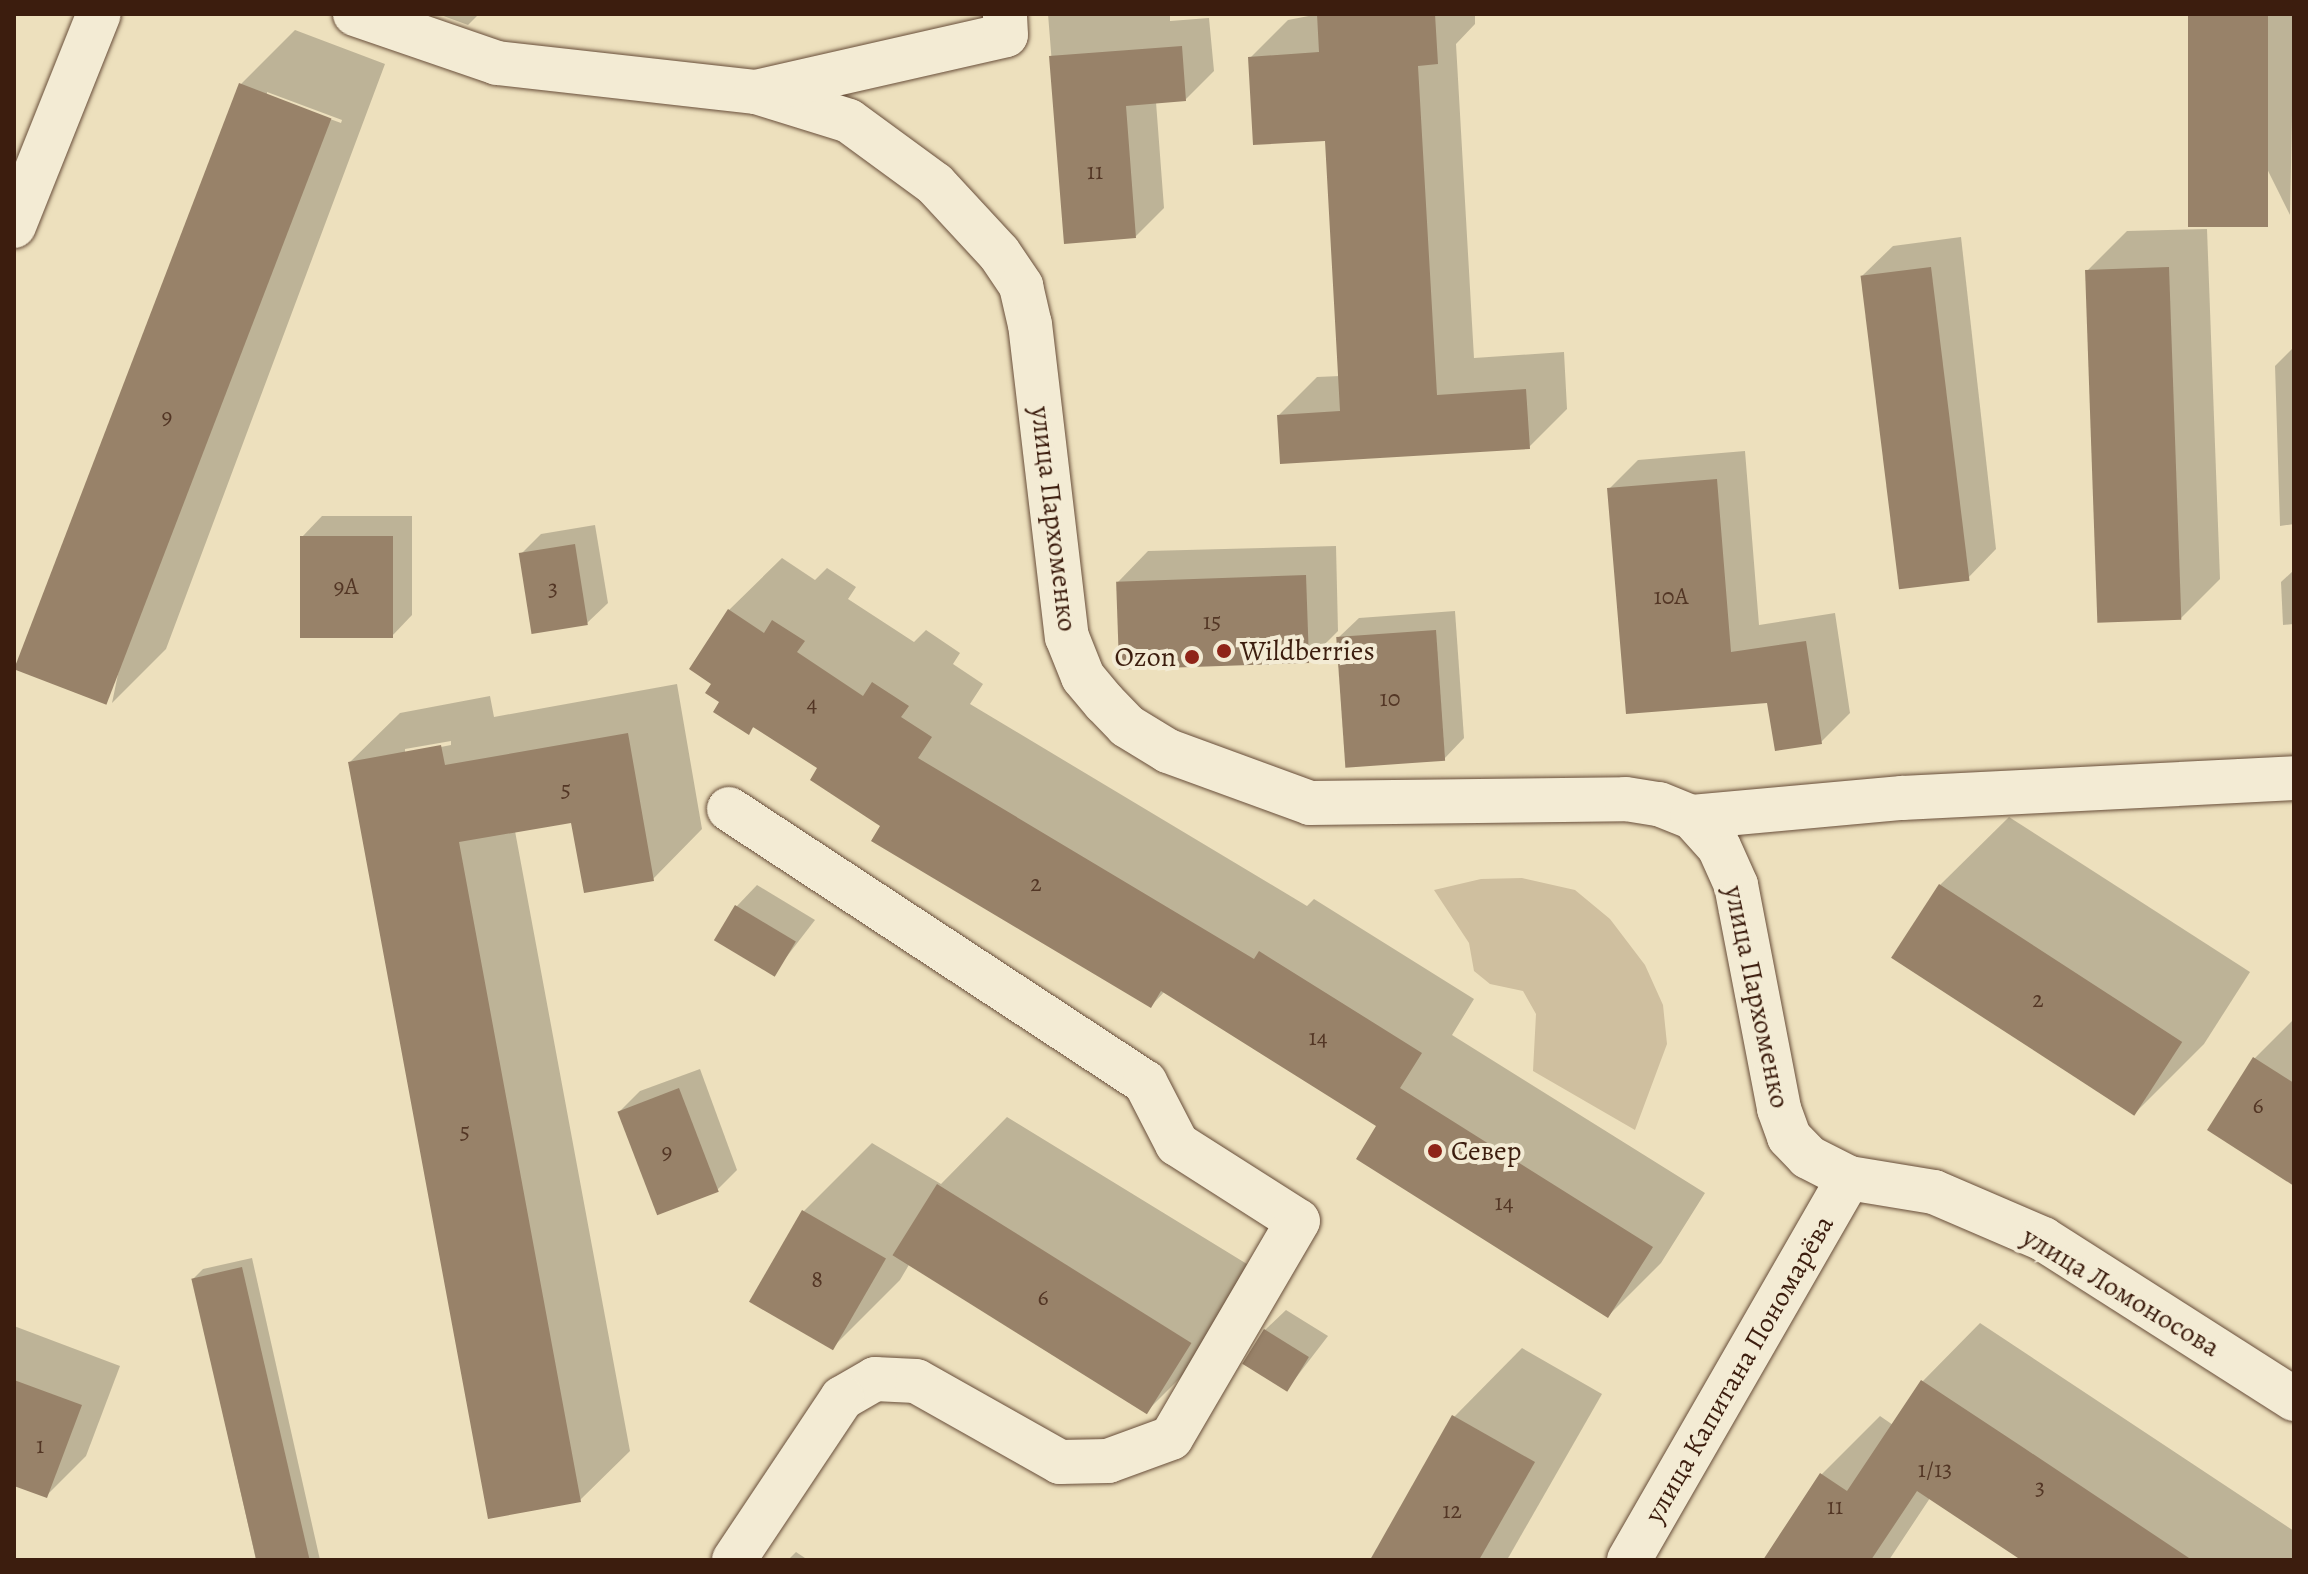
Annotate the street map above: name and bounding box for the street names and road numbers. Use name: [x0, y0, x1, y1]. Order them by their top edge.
street label: улица Пархоменко: [1024, 404, 1084, 634]
street label: улица Пархоменко: [1717, 883, 1797, 1111]
street label: улица Капитана Пономарёва: [1637, 1209, 1841, 1529]
street label: улица Ломоносова: [2016, 1220, 2226, 1364]

